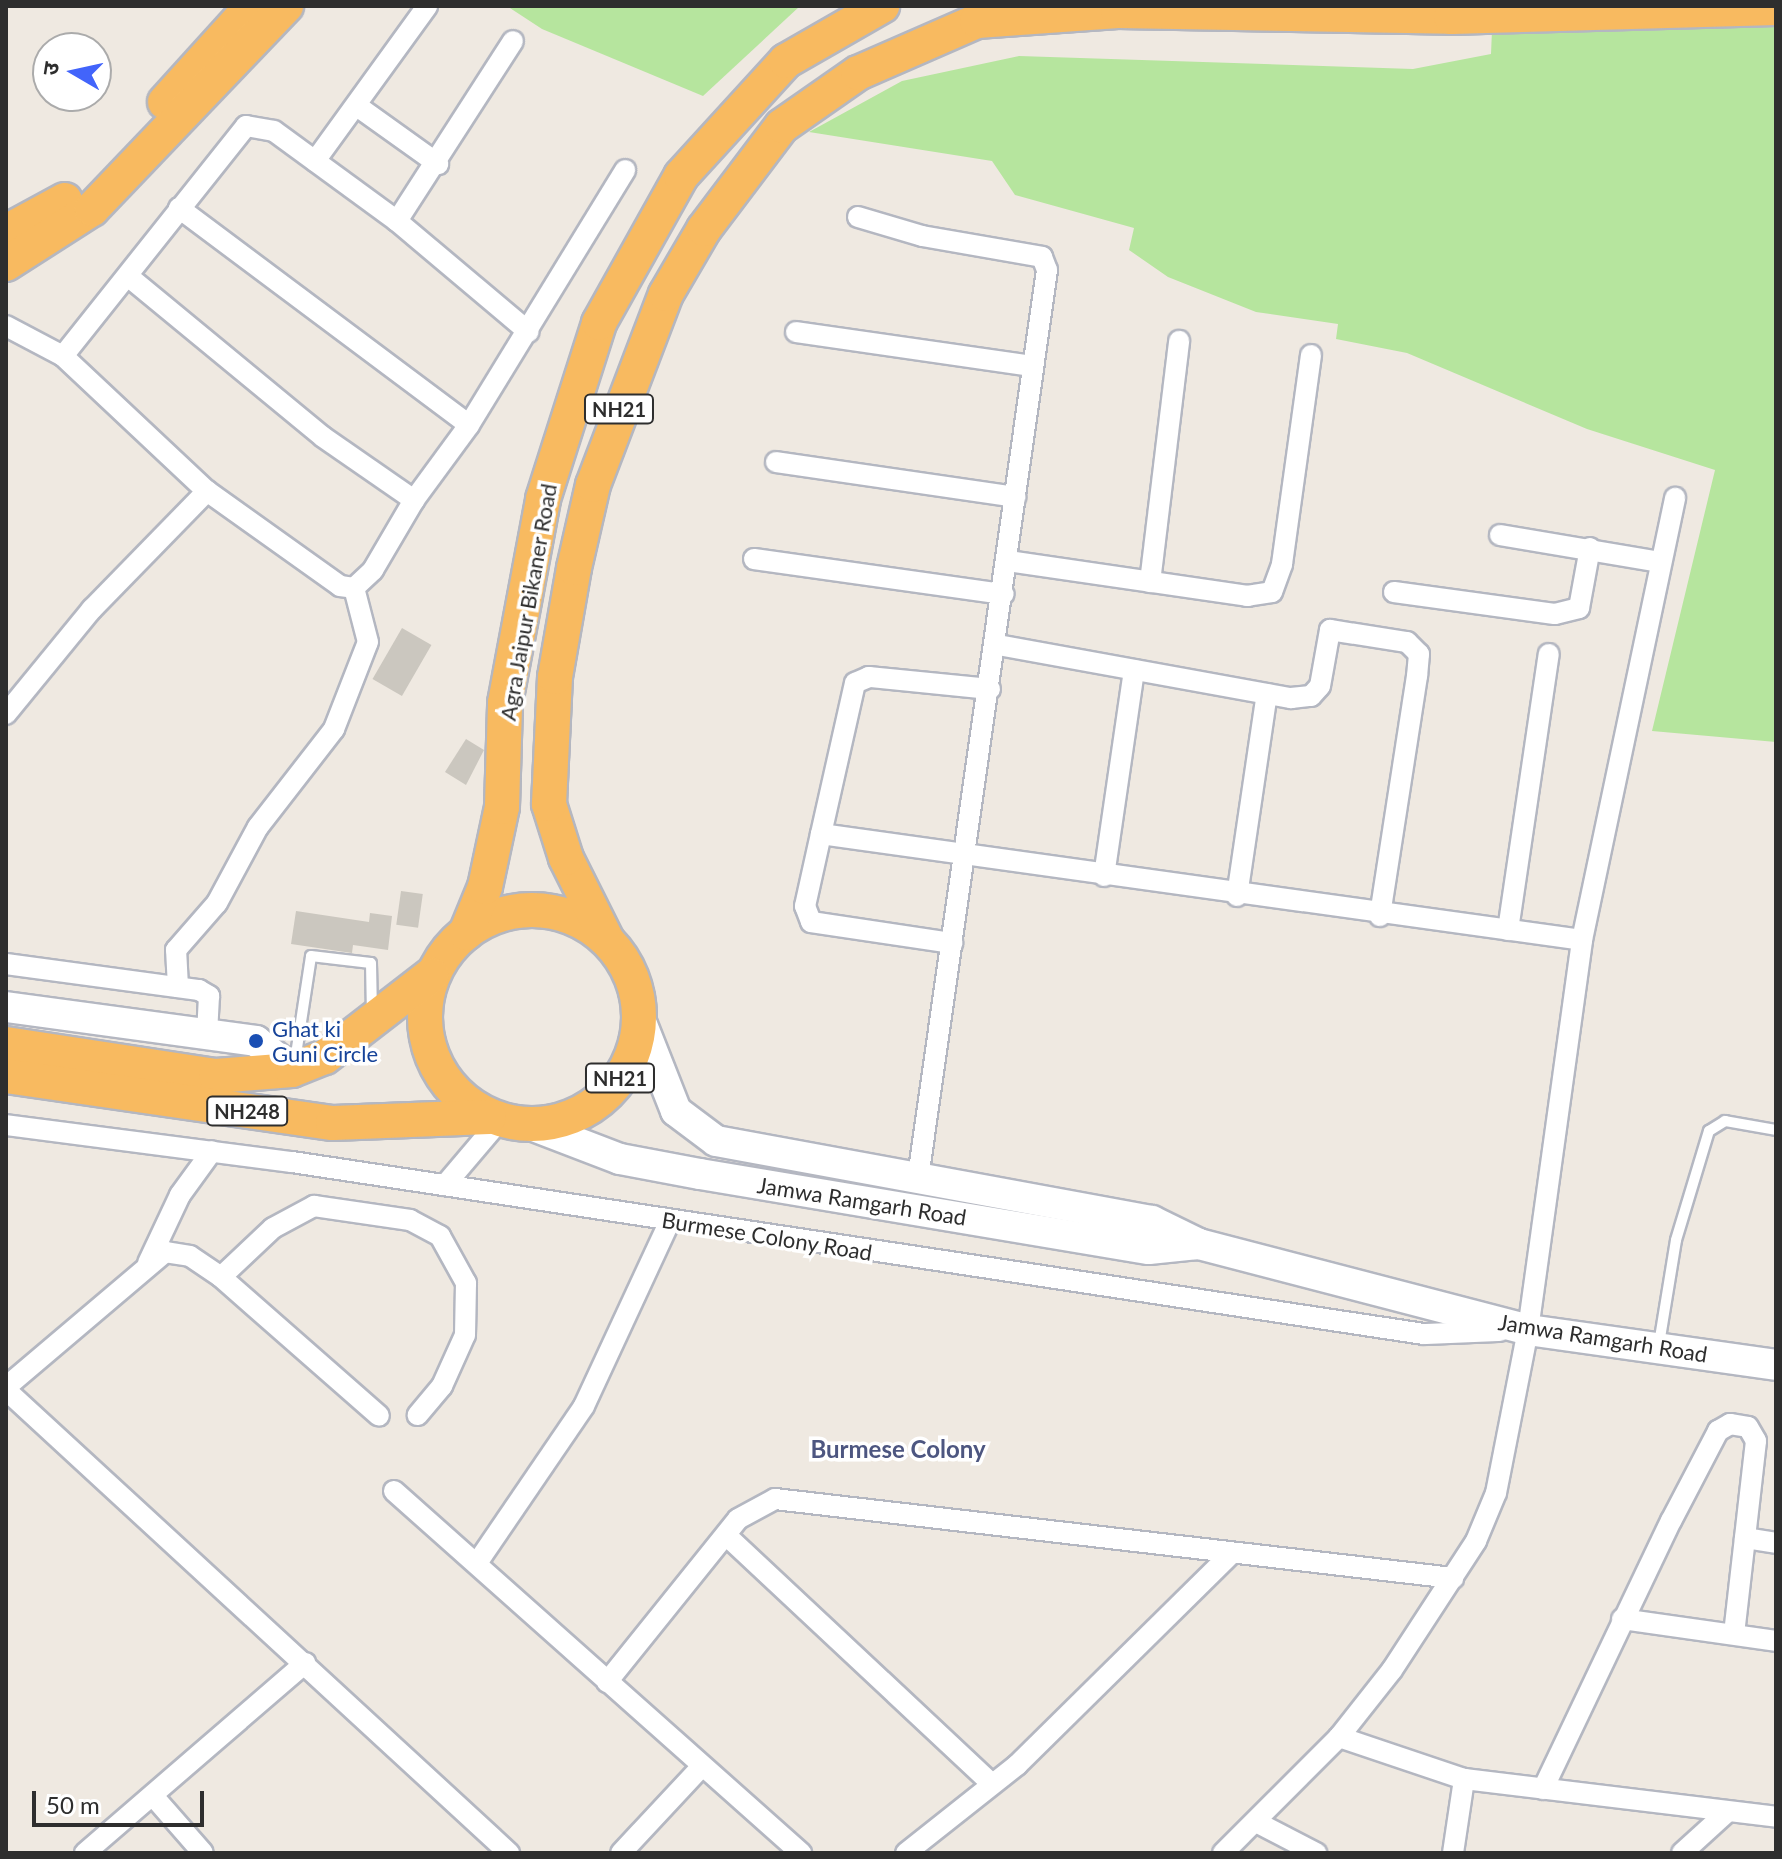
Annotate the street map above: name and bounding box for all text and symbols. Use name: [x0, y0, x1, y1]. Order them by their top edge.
north arrow: [32, 32, 112, 112]
text: उ: [35, 60, 64, 77]
road number: NH21: [583, 393, 655, 425]
street label: Agra Jaipur Bikaner Road: [494, 481, 562, 723]
place label: Ghat ki Guni Circle: [272, 1015, 378, 1066]
marker: Ghat ki Guni Circle: [247, 1032, 265, 1050]
road number: NH21: [584, 1062, 656, 1094]
road number: NH248: [205, 1095, 289, 1127]
street label: Jamwa Ramgarh Road: [756, 1171, 968, 1231]
street label: Burmese Colony Road: [660, 1206, 874, 1266]
street label: Jamwa Ramgarh Road: [1497, 1308, 1709, 1368]
district label: Burmese Colony: [810, 1435, 986, 1463]
scale bar: [36, 1775, 208, 1825]
text: 50 m: [46, 1790, 100, 1819]

